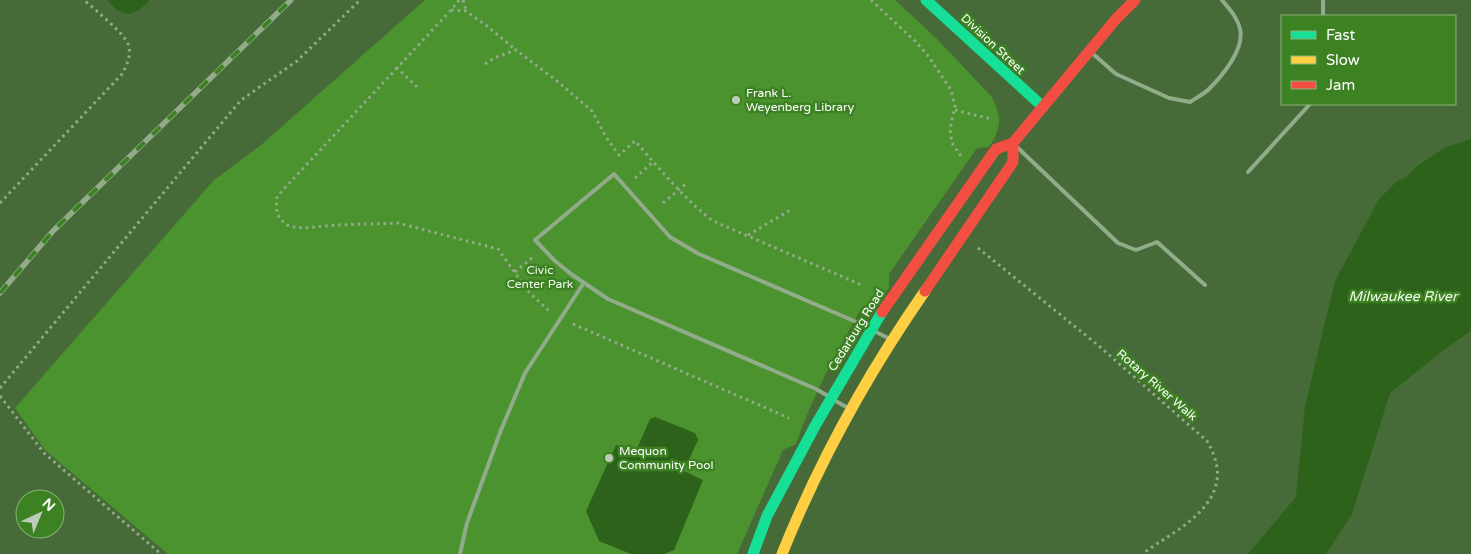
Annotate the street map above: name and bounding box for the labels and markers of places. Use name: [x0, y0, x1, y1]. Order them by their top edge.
place label: Frank L. Weyenberg Library: [746, 86, 855, 114]
marker: Frank L. Weyenberg Library: [730, 94, 742, 106]
place label: Mequon Community Pool: [619, 444, 714, 472]
marker: Mequon Community Pool: [603, 452, 615, 464]

